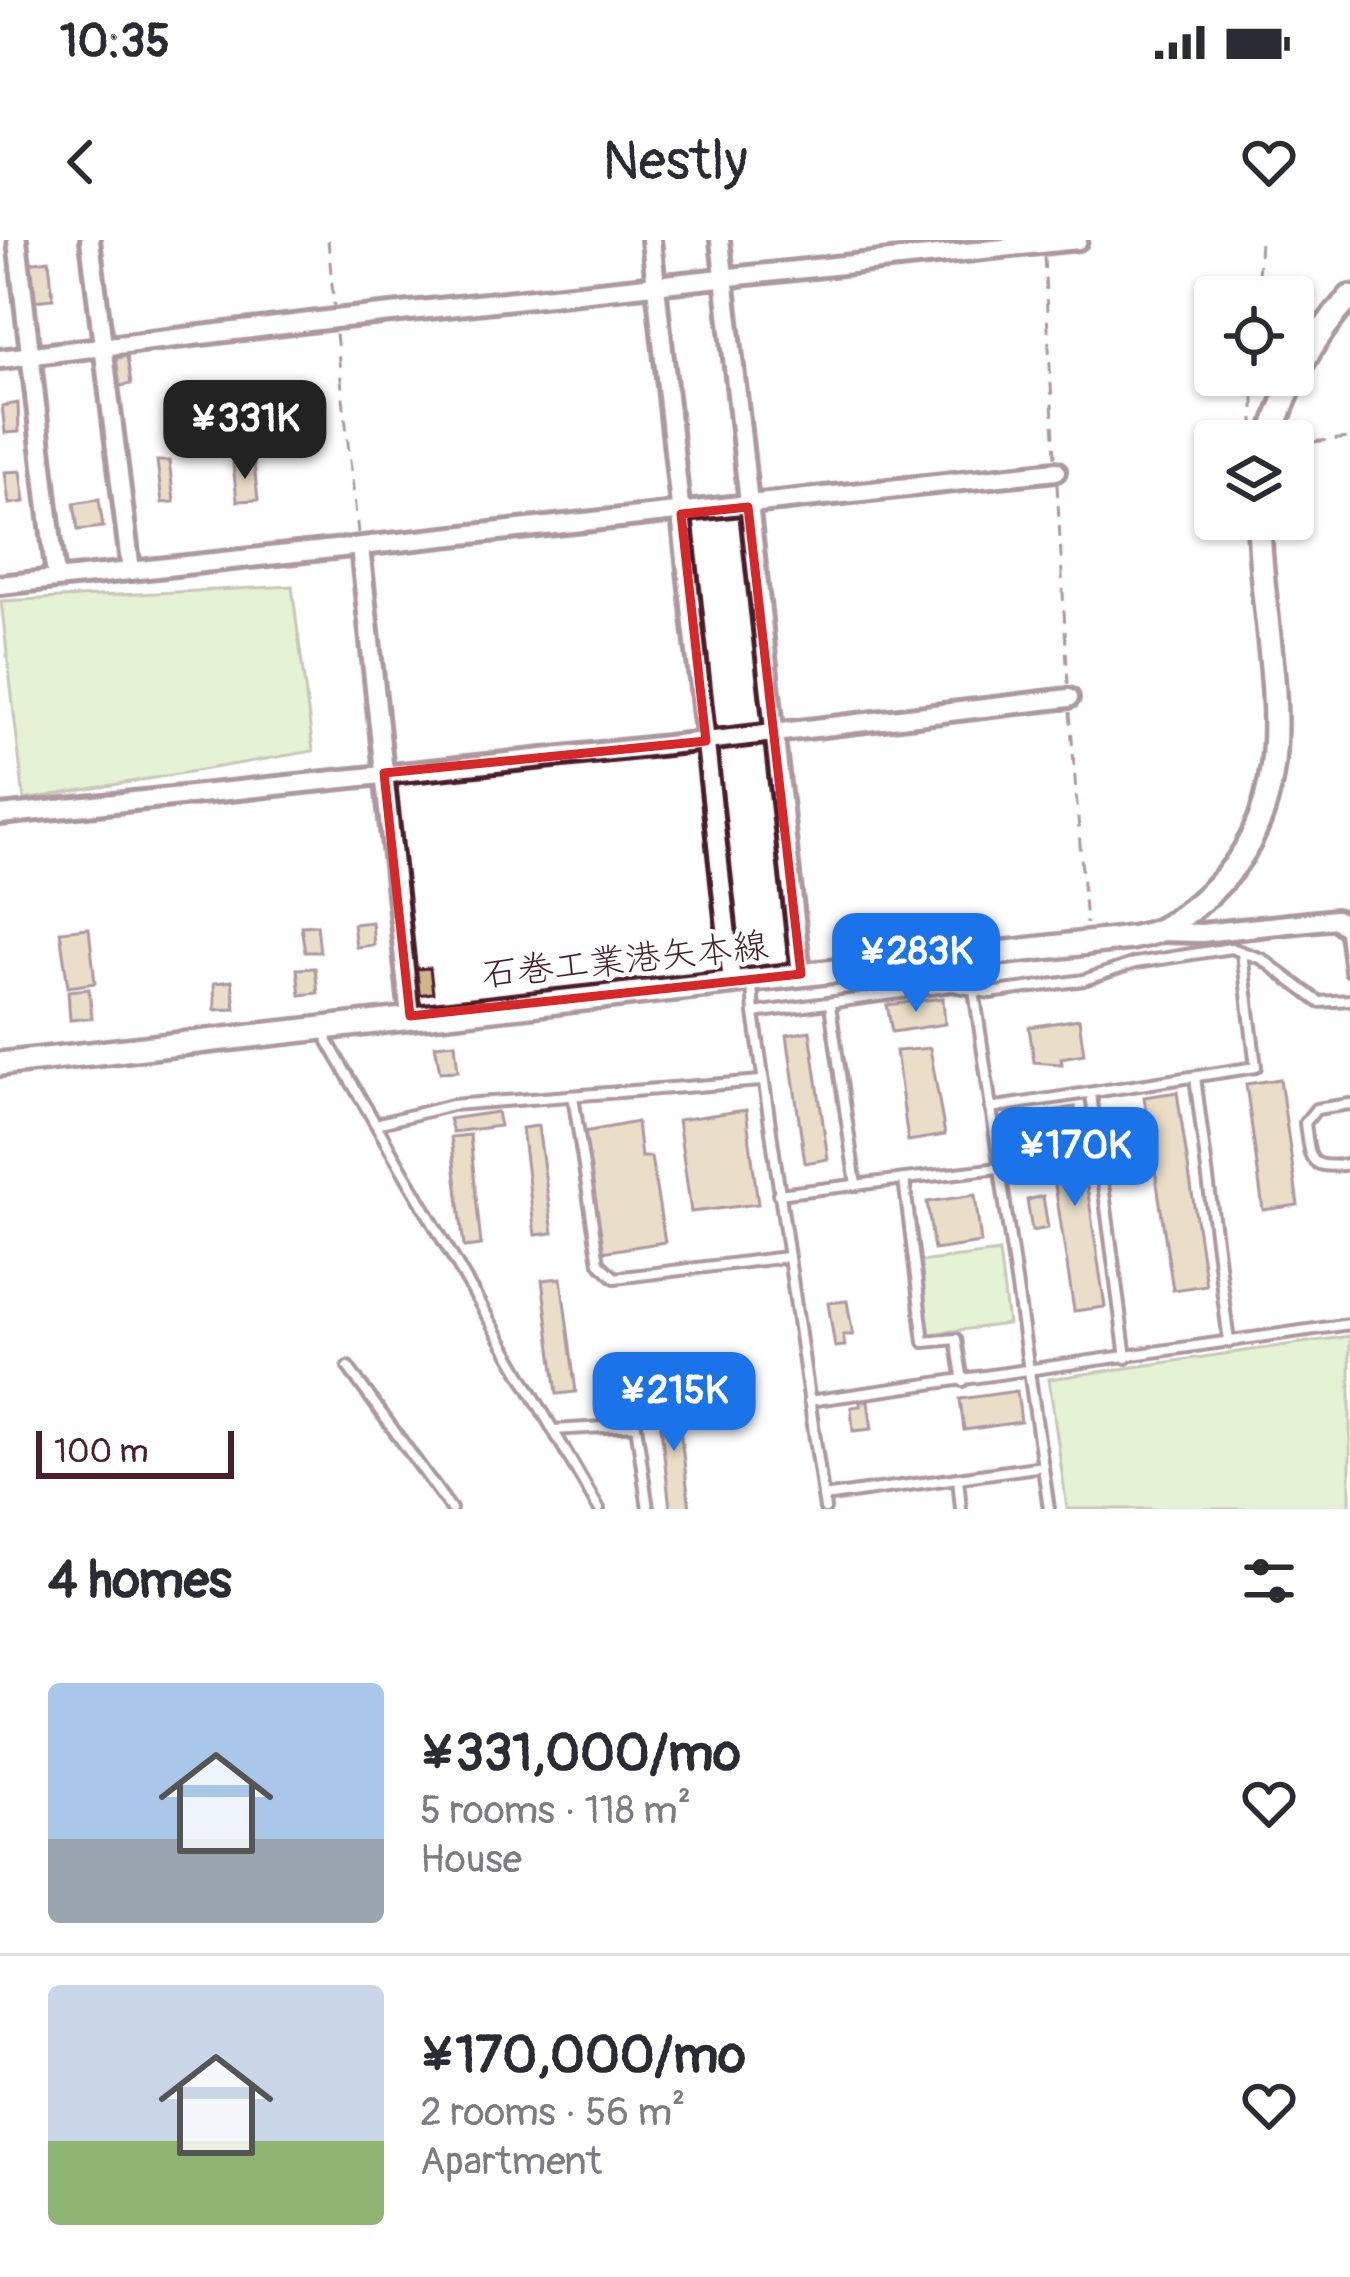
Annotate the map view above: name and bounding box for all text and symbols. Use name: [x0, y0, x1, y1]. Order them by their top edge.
text: 10:35: [60, 14, 170, 70]
text: Nestly: [603, 128, 747, 196]
icon: back: [48, 129, 114, 195]
icon: heart: [1236, 129, 1302, 195]
map controls: [1194, 276, 1314, 540]
button: locate: [1194, 276, 1314, 396]
pin: ¥331K: [161, 380, 329, 482]
text: ¥331K: [190, 394, 300, 443]
button: layers: [1194, 420, 1314, 540]
pin: ¥283K: [832, 913, 1000, 1015]
street label: 石巻工業港矢本線: [479, 923, 771, 997]
text: ¥283K: [859, 927, 973, 976]
pin: ¥170K: [991, 1107, 1159, 1209]
text: ¥170K: [1018, 1121, 1132, 1170]
pin: ¥215K: [590, 1352, 758, 1454]
text: ¥215K: [620, 1366, 728, 1415]
scale bar: [36, 1425, 234, 1478]
text: 100 m: [54, 1431, 148, 1472]
icon: filters: [1236, 1548, 1302, 1614]
text: 4 homes: [48, 1549, 232, 1613]
text: ¥331,000/mo: [420, 1722, 741, 1786]
icon: home: [144, 1731, 288, 1875]
icon: heart: [1236, 1770, 1302, 1836]
text: 5 rooms · 118 m²: [420, 1786, 691, 1835]
text: House: [420, 1835, 522, 1884]
text: ¥170,000/mo: [420, 2024, 746, 2088]
icon: home: [144, 2033, 288, 2177]
icon: heart: [1236, 2072, 1302, 2138]
text: 2 rooms · 56 m²: [420, 2088, 685, 2137]
text: Apartment: [420, 2137, 602, 2186]

